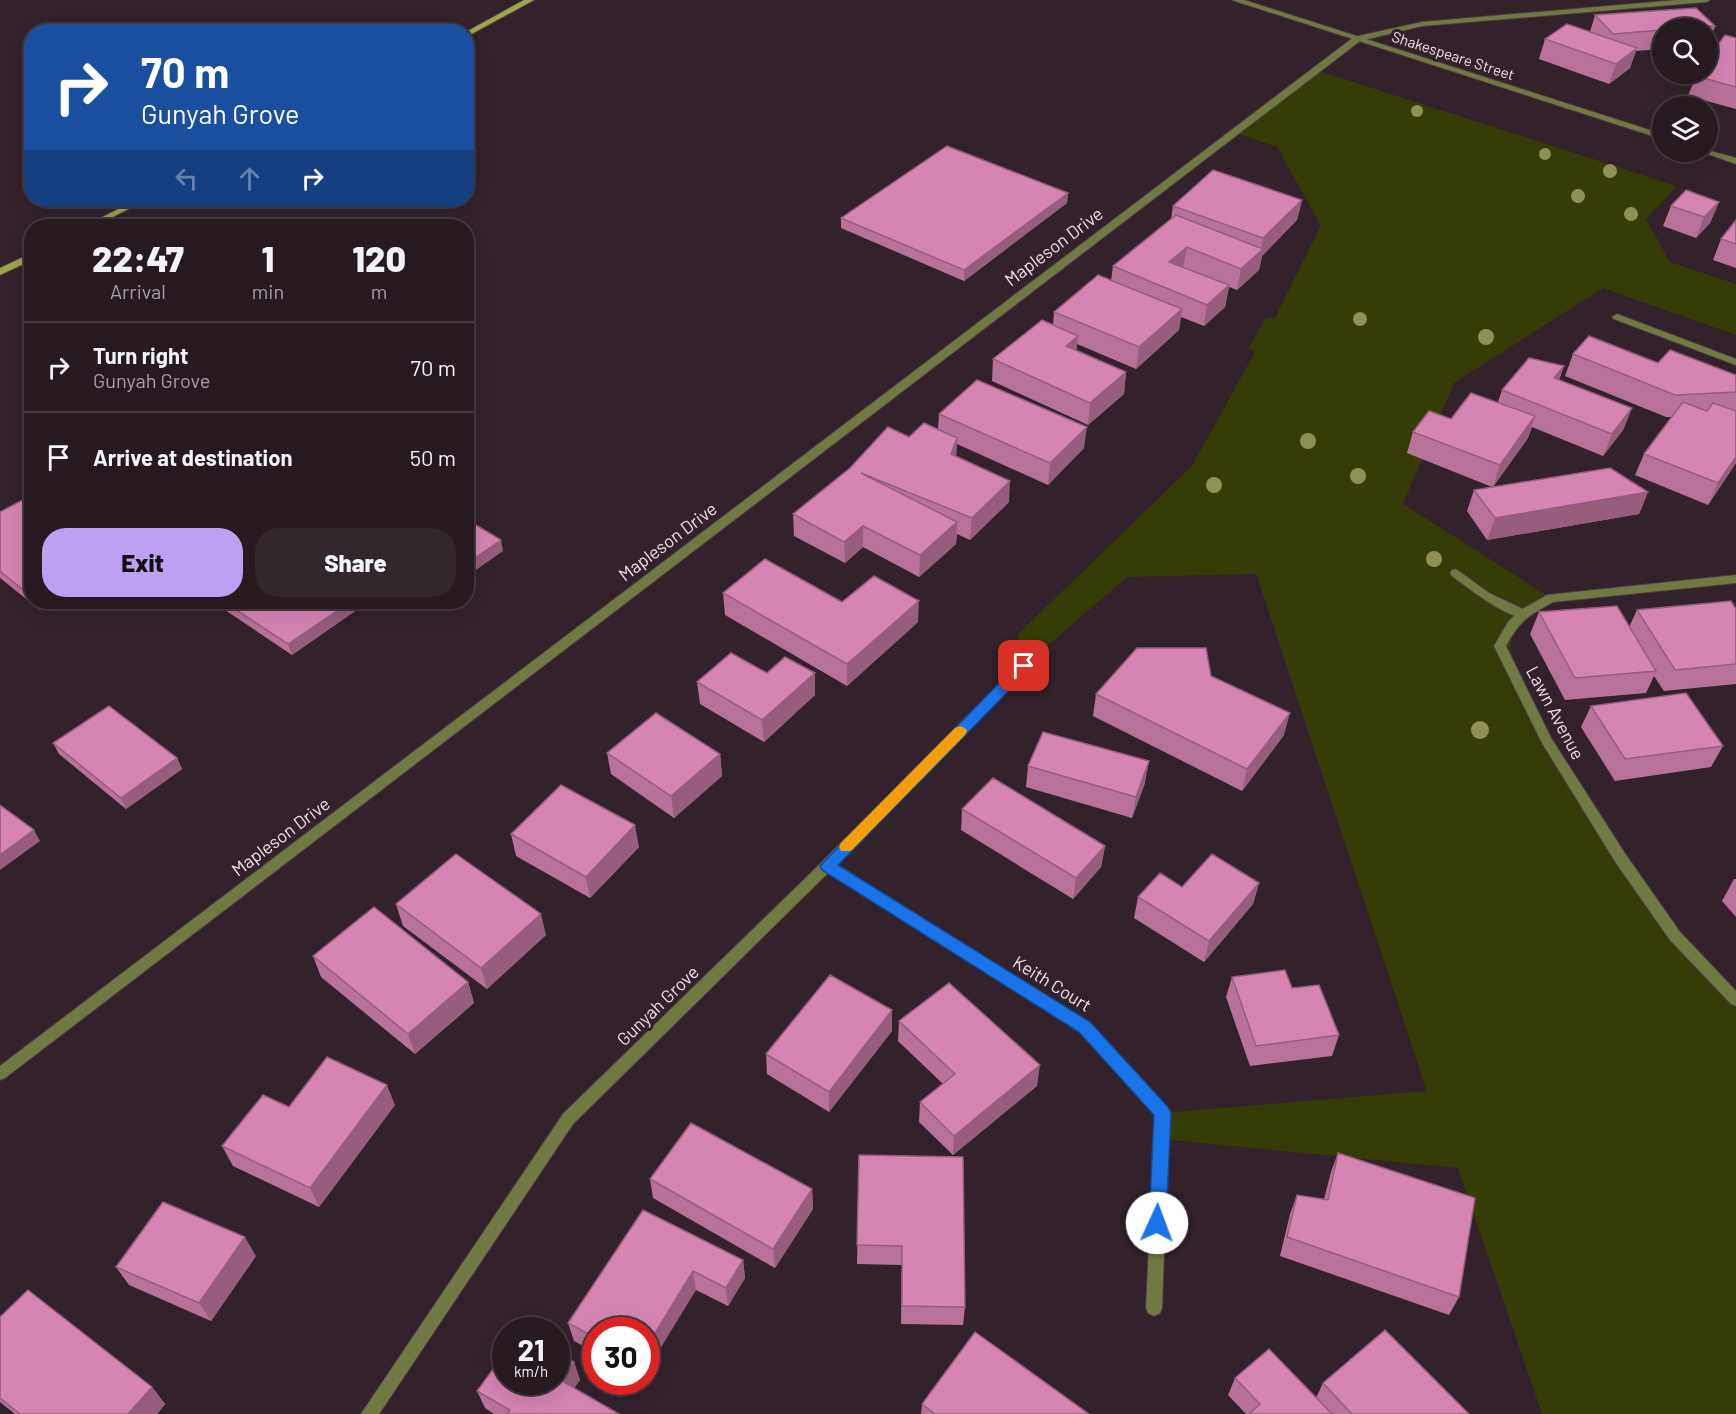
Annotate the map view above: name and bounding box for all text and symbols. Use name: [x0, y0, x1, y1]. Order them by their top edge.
map controls: [1652, 18, 1718, 162]
button: search: [1652, 18, 1718, 84]
street label: Shakespeare Street: [1390, 27, 1517, 83]
text: 70 m: [141, 46, 229, 96]
icon: right: [42, 48, 120, 126]
button: layers: [1652, 96, 1718, 162]
text: Gunyah Grove: [141, 97, 299, 129]
icon: left: [170, 162, 203, 195]
icon: ahead: [233, 162, 266, 195]
icon: right: [296, 162, 329, 195]
street label: Mapleson Drive: [1000, 202, 1107, 290]
text: 22:47: [92, 236, 184, 279]
text: 1: [262, 236, 274, 279]
text: 120: [352, 236, 406, 279]
text: Arrival: [110, 279, 166, 303]
text: min: [252, 279, 284, 303]
text: m: [371, 279, 387, 303]
text: Turn right: [93, 342, 188, 368]
icon: right: [42, 351, 75, 384]
text: 70 m: [411, 354, 456, 380]
text: Gunyah Grove: [93, 368, 210, 392]
icon: arrive: [42, 441, 75, 474]
text: Arrive at destination: [93, 444, 292, 470]
text: 50 m: [410, 444, 456, 470]
street label: Mapleson Drive: [614, 497, 721, 585]
button: Exit: [42, 528, 243, 597]
button: Share: [255, 528, 456, 597]
pin: [998, 640, 1049, 691]
icon: arrive: [1007, 649, 1040, 682]
street label: Lawn Avenue: [1522, 662, 1590, 763]
street label: Mapleson Drive: [227, 792, 334, 880]
street label: Keith Court: [1009, 950, 1096, 1016]
street label: Gunyah Grove: [612, 961, 703, 1050]
position arrow: [1125, 1191, 1189, 1255]
speed limit sign: 30: [582, 1317, 660, 1395]
text: 21: [517, 1331, 545, 1367]
text: km/h: [514, 1362, 548, 1380]

